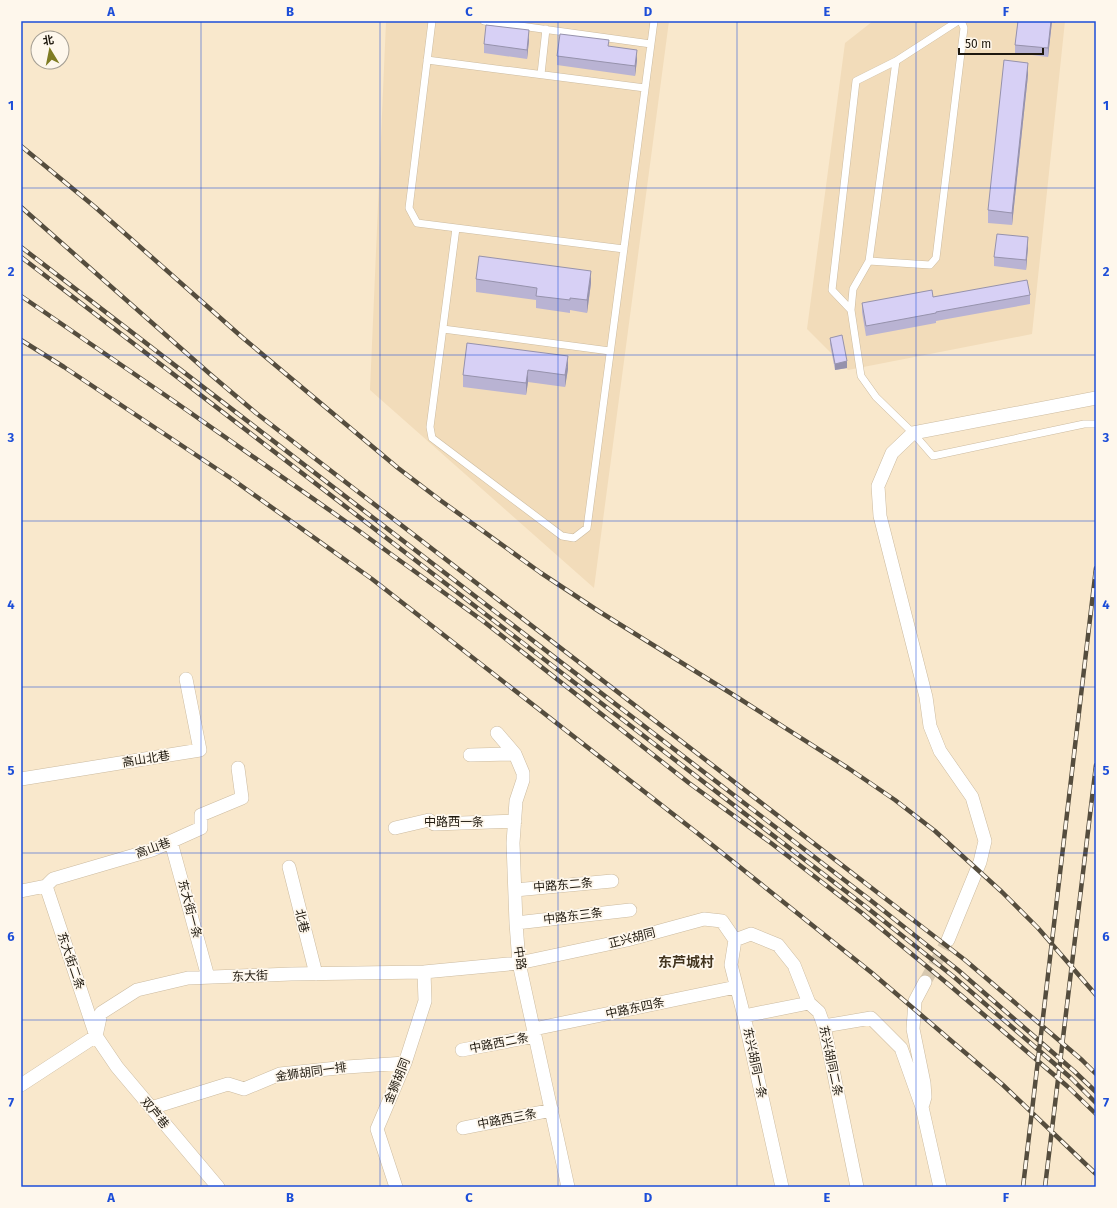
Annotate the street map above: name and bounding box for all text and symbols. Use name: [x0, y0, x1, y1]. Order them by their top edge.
text: A: [106, 4, 115, 19]
text: B: [286, 4, 294, 19]
text: C: [465, 4, 473, 19]
text: D: [644, 4, 653, 19]
text: E: [824, 4, 831, 19]
text: F: [1003, 4, 1010, 19]
north arrow: [30, 30, 70, 70]
scale bar: [959, 30, 1043, 56]
text: 北: [42, 33, 55, 48]
text: 50 m: [965, 37, 991, 51]
text: 1: [8, 98, 14, 113]
text: 1: [1103, 98, 1109, 113]
text: 2: [8, 264, 15, 279]
text: 2: [1103, 264, 1110, 279]
text: 3: [7, 430, 15, 445]
text: 3: [1102, 430, 1110, 445]
text: 4: [7, 597, 15, 612]
text: 4: [1102, 597, 1110, 612]
street label: 高山北巷: [121, 748, 171, 770]
text: 5: [8, 763, 15, 778]
text: 5: [1103, 763, 1110, 778]
street label: 中路西一条: [424, 815, 484, 829]
street label: 高山巷: [134, 835, 172, 861]
street label: 中路东二条: [532, 875, 594, 895]
street label: 东大街一条: [175, 878, 205, 940]
street label: 中路东三条: [542, 905, 604, 927]
street label: 北巷: [292, 908, 312, 934]
street label: 正兴胡同: [607, 925, 657, 951]
text: 6: [7, 929, 15, 944]
text: 6: [1102, 929, 1110, 944]
street label: 东大街二条: [55, 930, 87, 992]
street label: 中路: [511, 945, 529, 971]
district label: 东芦城村: [658, 954, 714, 971]
street label: 东大街: [232, 968, 268, 984]
street label: 中路东四条: [604, 995, 666, 1021]
street label: 东兴胡同二条: [817, 1024, 845, 1098]
street label: 东兴胡同一条: [741, 1026, 769, 1100]
street label: 中路西二条: [468, 1030, 530, 1056]
street label: 金狮胡同: [382, 1056, 412, 1106]
street label: 金狮胡同一排: [274, 1060, 348, 1084]
text: 7: [8, 1095, 14, 1110]
street label: 双芦巷: [138, 1095, 172, 1131]
text: 7: [1103, 1095, 1109, 1110]
street label: 中路西三条: [476, 1106, 538, 1132]
text: A: [106, 1190, 115, 1205]
text: B: [286, 1190, 294, 1205]
text: C: [465, 1190, 473, 1205]
text: D: [644, 1190, 653, 1205]
text: E: [824, 1190, 831, 1205]
text: F: [1003, 1190, 1010, 1205]

